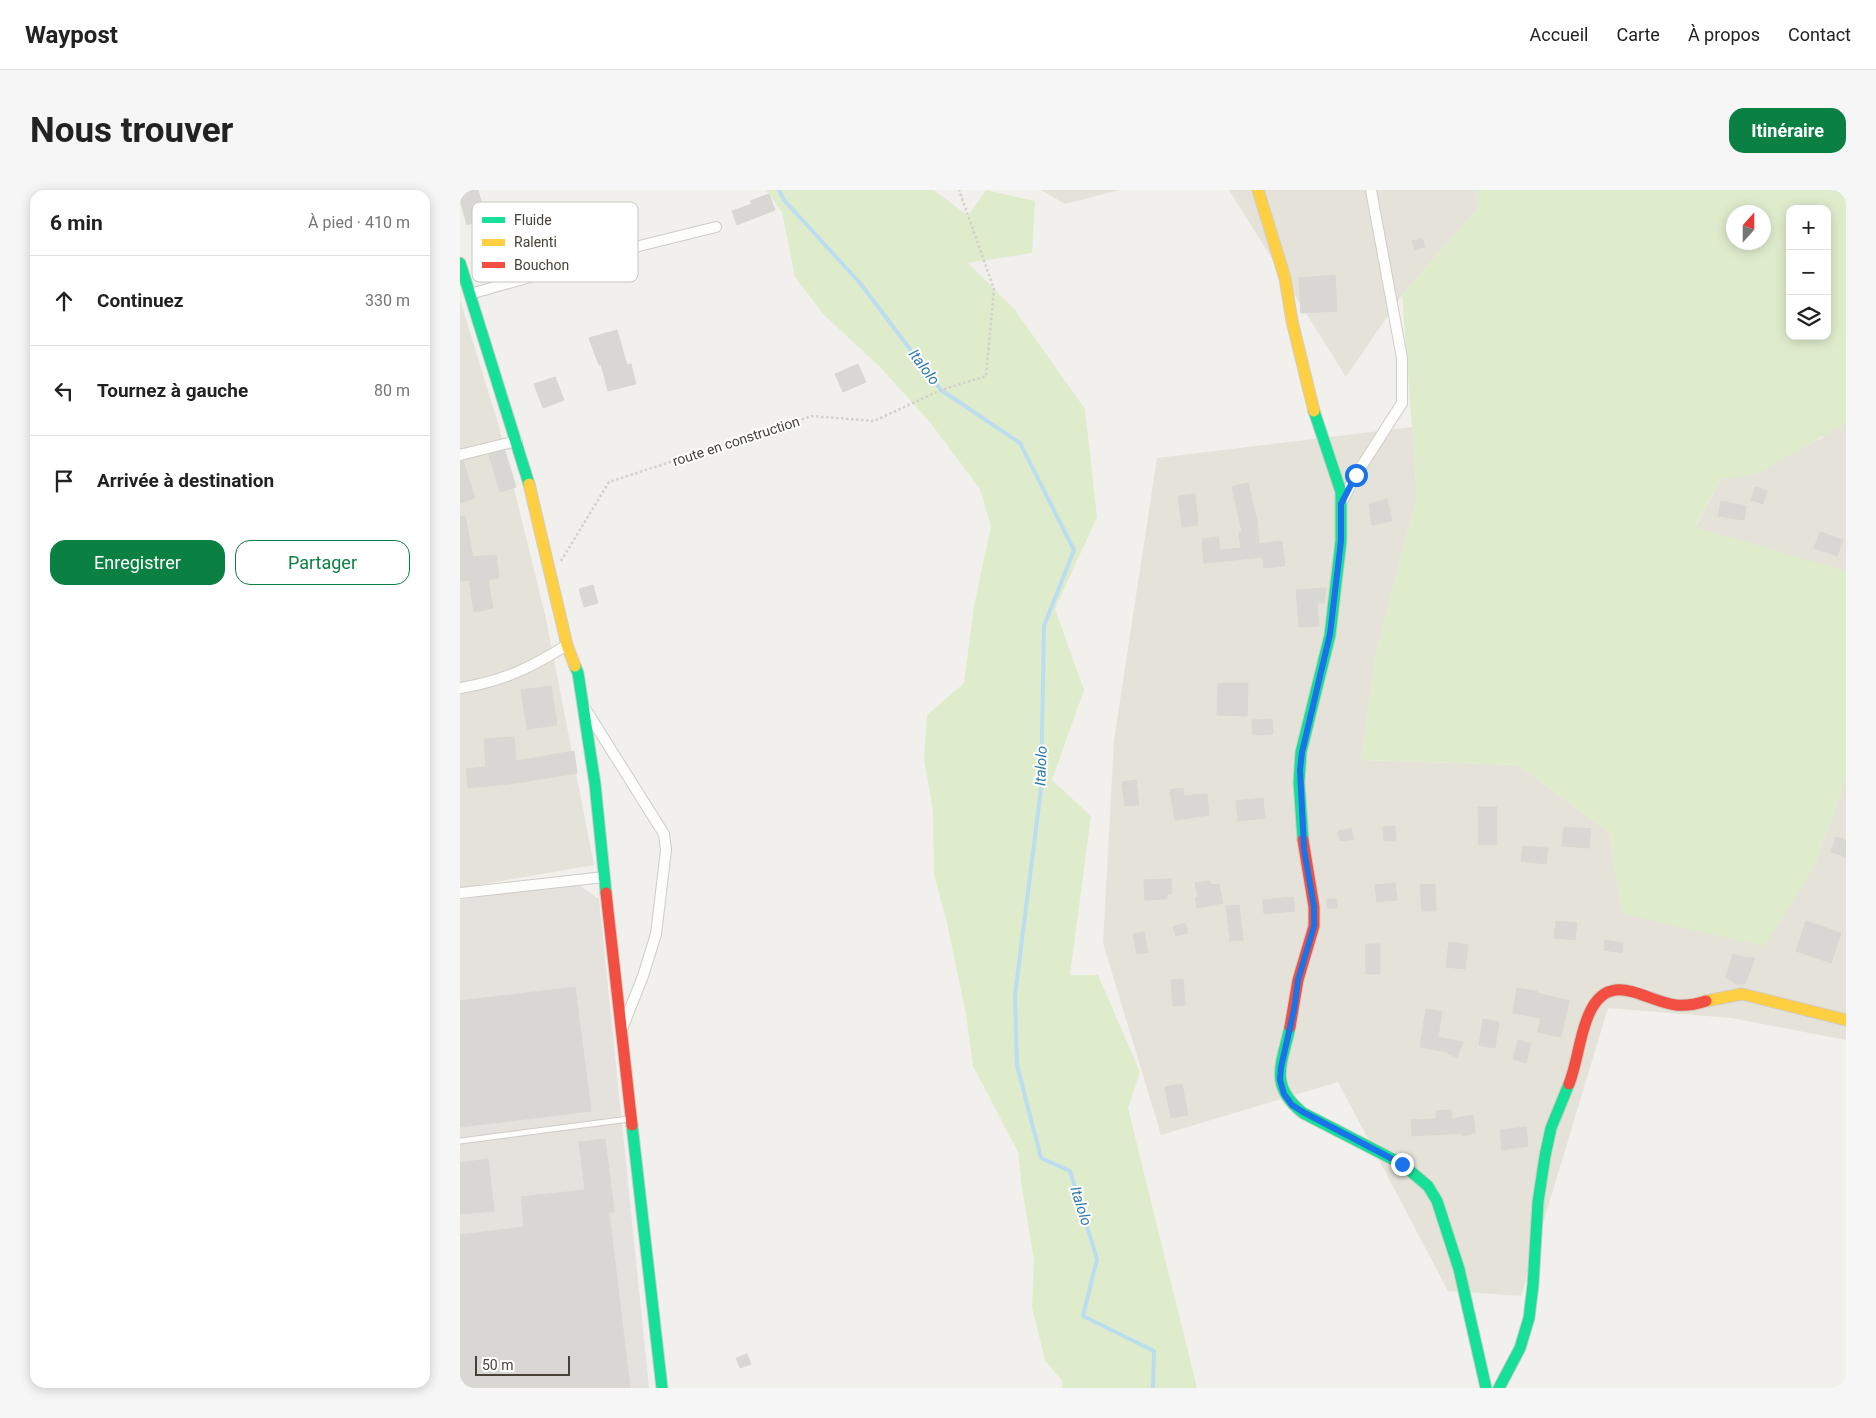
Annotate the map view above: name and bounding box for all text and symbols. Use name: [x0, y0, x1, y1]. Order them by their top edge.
text: Waypost: [25, 21, 118, 49]
text: Accueil: [1530, 24, 1588, 45]
text: Carte: [1616, 24, 1660, 45]
text: À propos: [1688, 24, 1760, 45]
text: Contact: [1788, 24, 1851, 45]
button: Itinéraire: [1729, 108, 1846, 153]
text: Nous trouver: [30, 110, 233, 151]
legend: [472, 202, 638, 282]
north arrow: [1726, 205, 1771, 250]
map controls: [1786, 205, 1831, 340]
button: +: [1786, 205, 1831, 250]
text: 6 min: [50, 211, 103, 235]
text: Fluide: [514, 212, 552, 228]
text: À pied · 410 m: [308, 213, 410, 232]
text: Ralenti: [514, 234, 557, 250]
button: −: [1786, 250, 1831, 295]
text: Bouchon: [514, 257, 569, 273]
icon: ahead: [50, 287, 78, 315]
text: Continuez: [97, 289, 183, 312]
text: 330 m: [365, 291, 410, 310]
button: layers: [1786, 295, 1831, 340]
water label: Italolo: [905, 345, 943, 389]
icon: left: [50, 377, 78, 405]
text: Tournez à gauche: [97, 379, 248, 402]
text: 80 m: [374, 381, 410, 400]
street label: route en construction: [670, 413, 802, 469]
route start: [1345, 464, 1368, 487]
icon: arrive: [50, 467, 78, 495]
text: Arrivée à destination: [97, 469, 274, 492]
button: Enregistrer: [50, 540, 225, 585]
button: Partager: [235, 540, 410, 585]
water label: Italolo: [1031, 746, 1051, 786]
route end: [1391, 1153, 1414, 1176]
water label: Italolo: [1067, 1184, 1095, 1228]
scale bar: [475, 1353, 570, 1376]
text: 50 m: [482, 1357, 514, 1373]

